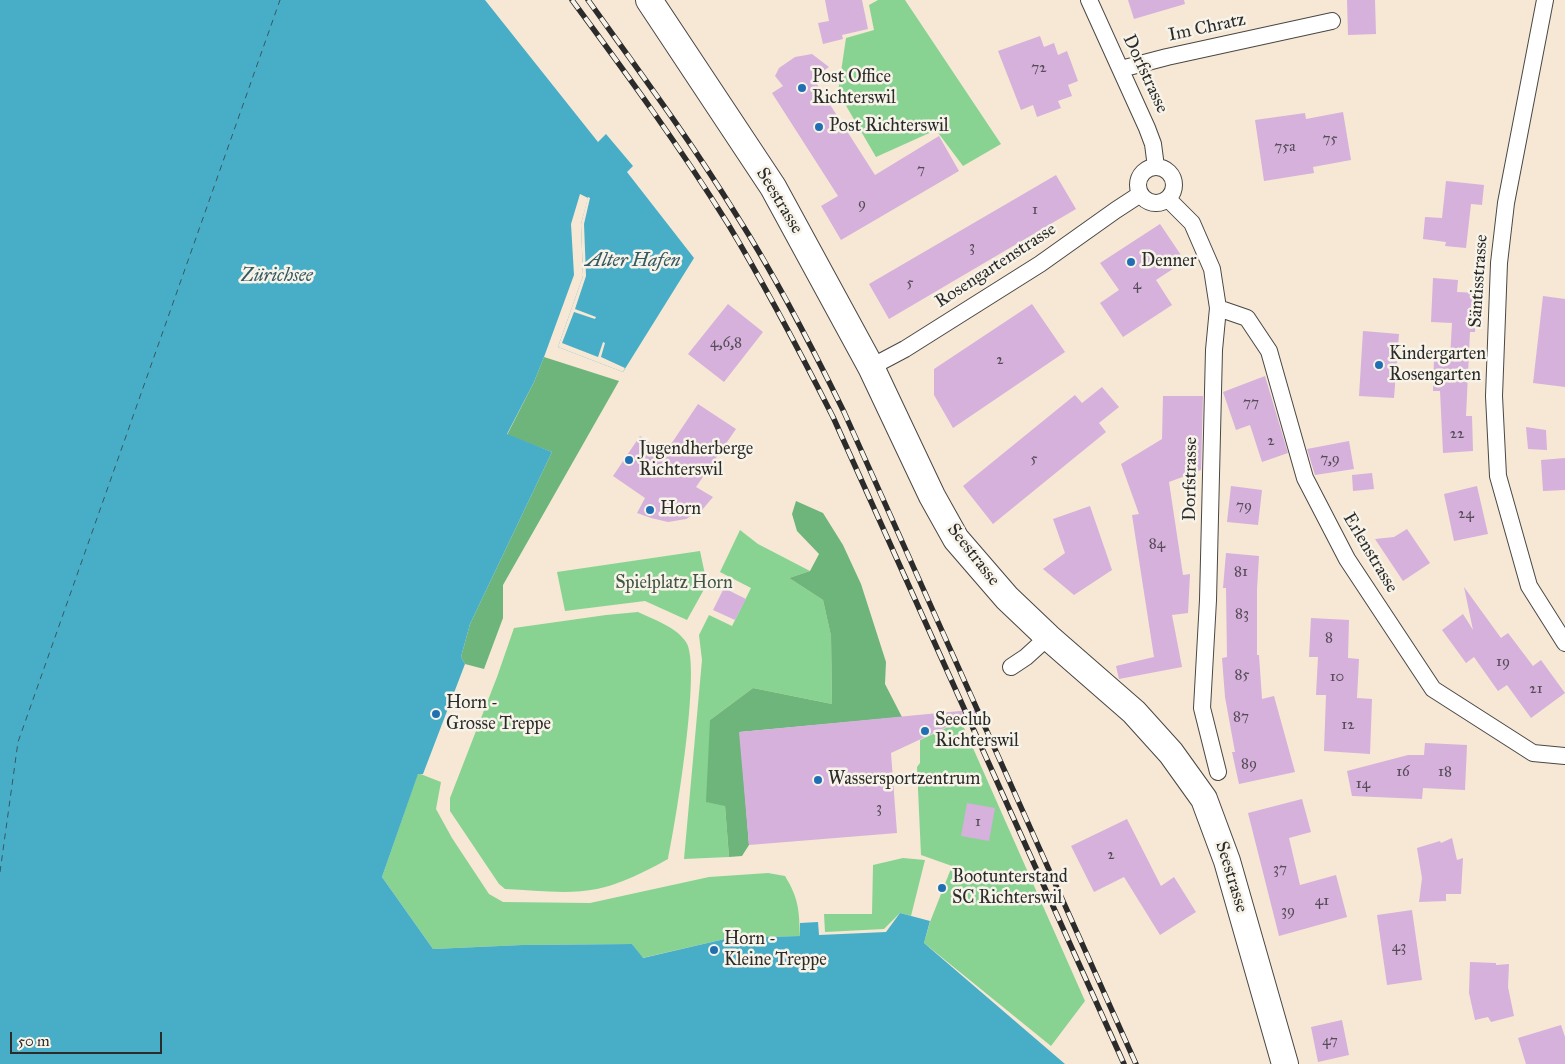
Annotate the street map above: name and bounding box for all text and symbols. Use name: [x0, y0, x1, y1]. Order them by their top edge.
street label: Im Chratz: [1167, 9, 1247, 47]
street label: Dorfstrasse: [1117, 31, 1173, 117]
house number: 72: [1031, 59, 1047, 77]
place label: Post Office Richterswil: [812, 67, 896, 110]
marker: Post Office Richterswil: [796, 82, 808, 94]
place label: Post Richterswil: [829, 116, 949, 138]
marker: Post Richterswil: [813, 121, 825, 133]
house number: 75: [1323, 130, 1337, 148]
house number: 75a: [1274, 138, 1296, 156]
house number: 7: [917, 161, 925, 179]
street label: Seestrasse: [751, 164, 807, 238]
house number: 9: [858, 195, 866, 213]
house number: 1: [1032, 201, 1038, 219]
street label: Rosengartenstrasse: [931, 219, 1061, 313]
street label: Säntisstrasse: [1465, 234, 1493, 328]
house number: 3: [969, 238, 975, 256]
water label: Alter Hafen: [586, 250, 680, 272]
place label: Denner: [1141, 251, 1196, 273]
marker: Denner: [1125, 256, 1137, 268]
water label: Zürichsee: [241, 265, 313, 287]
house number: 5: [907, 274, 913, 292]
house number: 4: [1133, 276, 1141, 294]
house number: 4,6,8: [710, 334, 742, 352]
place label: Kindergarten Rosengarten: [1389, 344, 1486, 386]
house number: 2: [996, 351, 1004, 369]
marker: Kindergarten Rosengarten: [1373, 359, 1385, 371]
house number: 77: [1243, 394, 1259, 412]
house number: 22: [1450, 425, 1464, 443]
house number: 2: [1267, 432, 1275, 450]
street label: Dorfstrasse: [1179, 437, 1203, 521]
place label: Jugendherberge Richterswil: [639, 439, 753, 482]
house number: 5: [1031, 450, 1037, 468]
house number: 7,9: [1320, 450, 1340, 468]
marker: Jugendherberge Richterswil: [623, 454, 635, 466]
house number: 79: [1236, 497, 1252, 515]
place label: Horn: [660, 499, 701, 521]
marker: Horn: [644, 504, 656, 516]
house number: 24: [1458, 505, 1474, 523]
street label: Erlenstrasse: [1338, 509, 1402, 597]
street label: Seestrasse: [942, 519, 1004, 591]
house number: 84: [1149, 535, 1165, 553]
house number: 81: [1234, 563, 1248, 581]
park label: Spielplatz Horn: [615, 573, 733, 595]
house number: 83: [1235, 605, 1249, 623]
house number: 8: [1325, 629, 1333, 647]
house number: 19: [1496, 653, 1510, 671]
house number: 85: [1235, 666, 1249, 684]
house number: 10: [1330, 668, 1344, 686]
house number: 21: [1529, 680, 1543, 698]
place label: Horn - Grosse Treppe: [446, 693, 551, 736]
marker: Horn - Grosse Treppe: [430, 708, 442, 720]
house number: 87: [1233, 708, 1249, 726]
place label: Seeclub Richterswil: [935, 710, 1019, 752]
house number: 12: [1341, 716, 1355, 734]
marker: Seeclub Richterswil: [919, 725, 931, 737]
house number: 89: [1241, 755, 1257, 773]
house number: 16: [1396, 763, 1410, 781]
house number: 18: [1438, 763, 1452, 781]
place label: Wassersportzentrum: [828, 769, 980, 791]
marker: Wassersportzentrum: [812, 774, 824, 786]
house number: 14: [1356, 775, 1370, 793]
house number: 3: [876, 799, 882, 817]
house number: 1: [975, 813, 981, 831]
street label: Seestrasse: [1210, 839, 1252, 915]
house number: 2: [1107, 846, 1115, 864]
house number: 37: [1273, 860, 1287, 878]
place label: Bootunterstand SC Richterswil: [952, 867, 1068, 910]
marker: Bootunterstand SC Richterswil: [936, 882, 948, 894]
house number: 41: [1315, 892, 1329, 910]
house number: 39: [1281, 902, 1295, 920]
place label: Horn - Kleine Treppe: [724, 929, 827, 972]
house number: 43: [1392, 938, 1406, 956]
marker: Horn - Kleine Treppe: [708, 944, 720, 956]
scale bar: [12, 1022, 165, 1054]
text: 50 m: [18, 1032, 50, 1050]
house number: 47: [1322, 1032, 1338, 1050]

